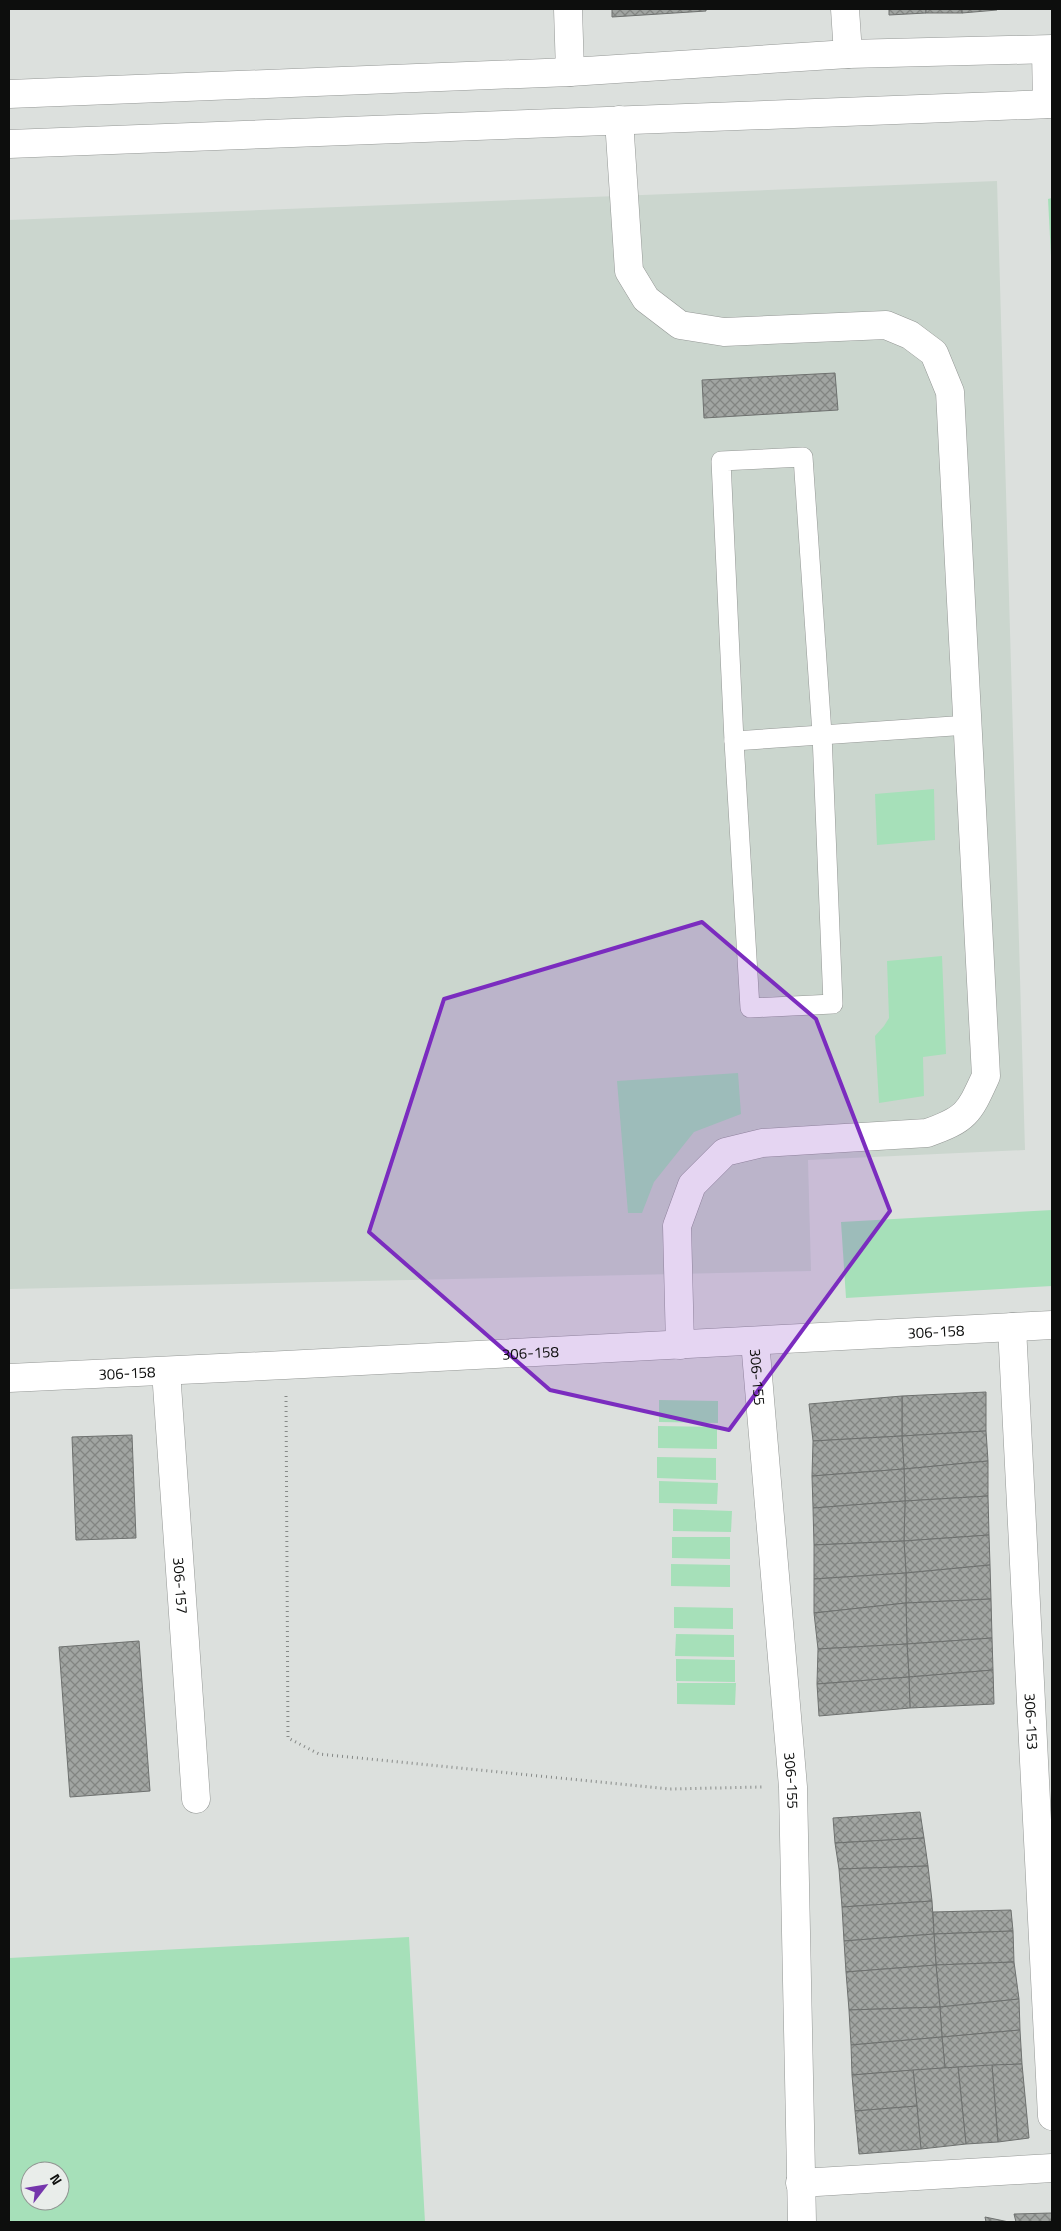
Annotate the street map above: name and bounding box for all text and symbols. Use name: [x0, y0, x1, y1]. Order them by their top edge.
street label: 306-158: [907, 1318, 965, 1344]
street label: 306-158: [501, 1339, 559, 1365]
street label: 306-155: [744, 1347, 772, 1406]
street label: 306-158: [98, 1360, 156, 1385]
street label: 306-157: [168, 1556, 194, 1615]
street label: 306-153: [1019, 1692, 1045, 1751]
street label: 306-155: [779, 1751, 805, 1809]
north arrow: [20, 2161, 70, 2211]
text: N: [45, 2169, 68, 2189]

